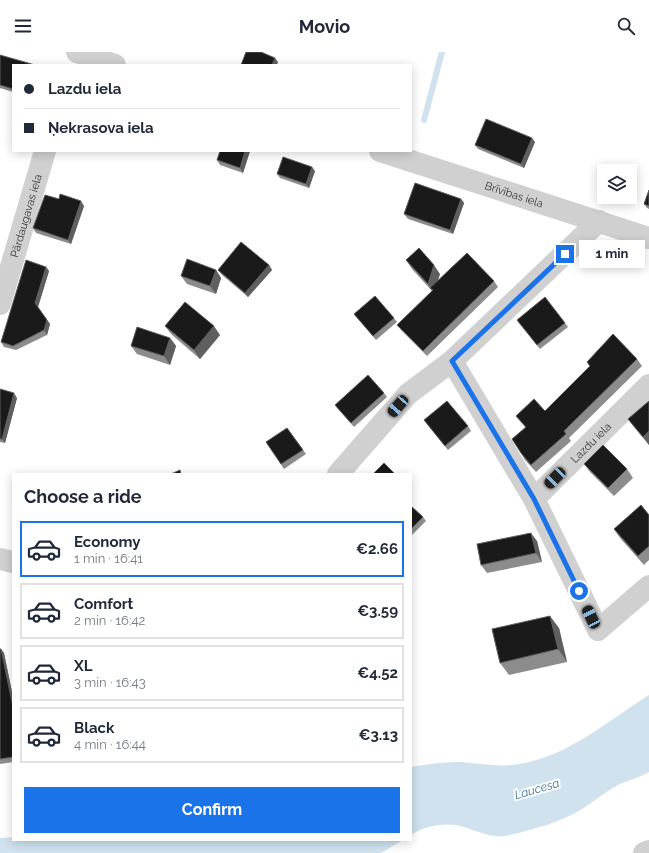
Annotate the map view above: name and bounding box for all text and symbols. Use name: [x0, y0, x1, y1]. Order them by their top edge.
icon: menu: [12, 15, 34, 37]
icon: search: [615, 15, 637, 37]
text: Movio: [299, 16, 350, 37]
text: Lazdu iela: [48, 80, 121, 98]
text: Ņekrasova iela: [48, 119, 154, 137]
map controls: [597, 164, 637, 204]
button: layers: [597, 164, 637, 204]
street label: Pārdaugavas iela: [8, 173, 45, 259]
street label: Brīvības iela: [483, 179, 545, 210]
callout: 1 min: [579, 240, 645, 268]
route end: [556, 245, 574, 263]
text: 1 min: [596, 246, 628, 261]
car: [386, 393, 410, 419]
street label: Lazdu iela: [568, 420, 614, 466]
car: [542, 465, 568, 491]
text: Choose a ride: [24, 486, 142, 507]
icon: car: [26, 531, 62, 567]
text: Economy: [74, 533, 141, 551]
text: €2.66: [356, 540, 398, 558]
text: 1 min · 16:41: [74, 551, 143, 566]
route start: [570, 582, 588, 600]
icon: car: [26, 593, 62, 629]
text: Comfort: [74, 595, 133, 613]
text: €3.59: [357, 602, 398, 620]
car: [580, 604, 602, 630]
text: 2 min · 16:42: [74, 613, 145, 628]
icon: car: [26, 655, 62, 691]
text: XL: [74, 657, 92, 675]
text: €4.52: [357, 664, 398, 682]
text: 3 min · 16:43: [74, 675, 146, 690]
icon: car: [26, 717, 62, 753]
text: Black: [74, 719, 114, 737]
text: €3.13: [359, 726, 398, 744]
text: 4 min · 16:44: [74, 737, 146, 752]
water label: Laucesa: [513, 776, 561, 802]
button: Confirm: [24, 787, 400, 833]

